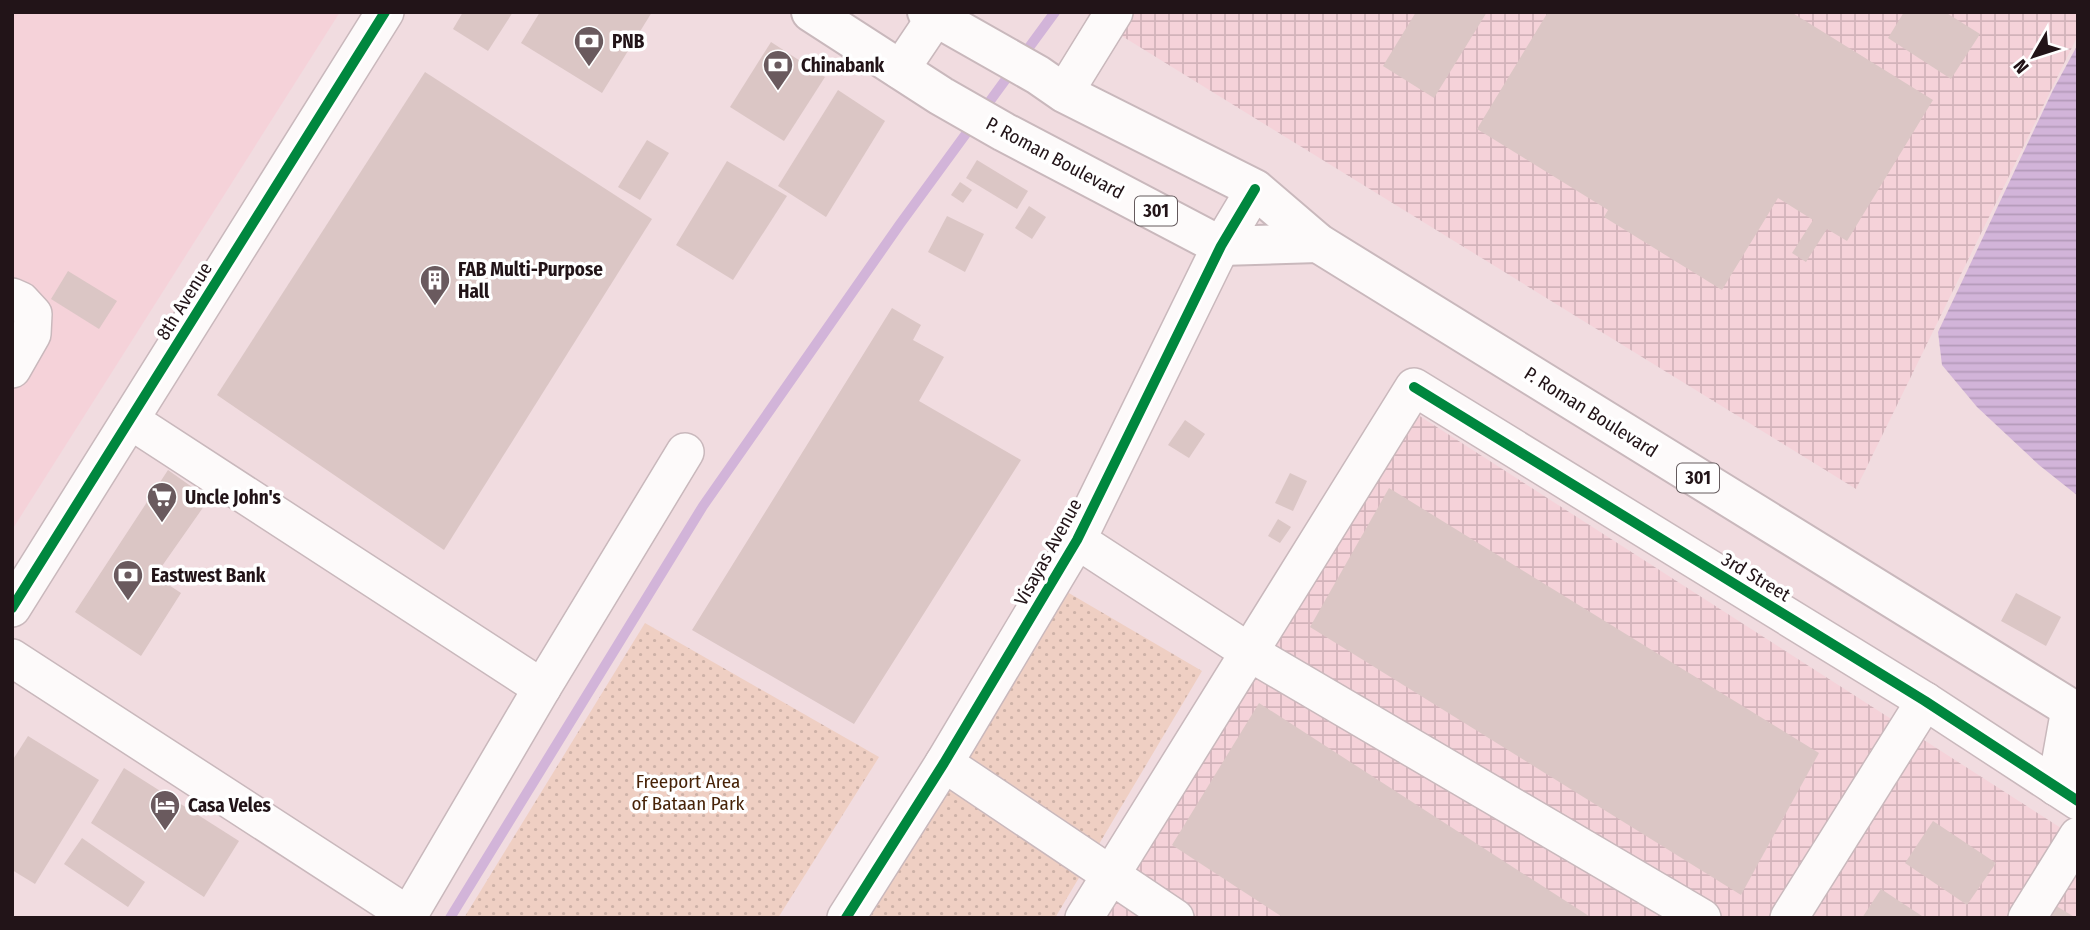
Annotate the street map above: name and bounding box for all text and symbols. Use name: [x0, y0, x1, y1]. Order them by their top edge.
north arrow: [1999, 21, 2069, 91]
bank icon: PNB: [572, 24, 606, 68]
place label: PNB: [612, 30, 645, 53]
bank icon: Chinabank: [761, 48, 795, 92]
place label: Chinabank: [801, 54, 885, 77]
text: N: [2009, 55, 2034, 78]
street label: P. Roman Boulevard: [982, 112, 1128, 204]
road number: 301: [1135, 196, 1177, 226]
street label: 8th Avenue: [151, 258, 217, 344]
place label: FAB Multi-Purpose Hall: [458, 258, 603, 303]
building icon: FAB Multi-Purpose Hall: [418, 263, 452, 307]
street label: P. Roman Boulevard: [1520, 362, 1662, 462]
road number: 301: [1677, 464, 1719, 492]
supermarket icon: Uncle John's: [145, 480, 179, 524]
place label: Uncle John's: [185, 486, 282, 509]
street label: Visayas Avenue: [1009, 495, 1087, 609]
street label: 3rd Street: [1717, 548, 1795, 607]
bank icon: Eastwest Bank: [111, 558, 145, 602]
place label: Eastwest Bank: [151, 564, 266, 587]
park label: Freeport Area of Bataan Park: [632, 770, 745, 815]
hotel icon: Casa Veles: [148, 788, 182, 832]
place label: Casa Veles: [188, 794, 272, 817]

